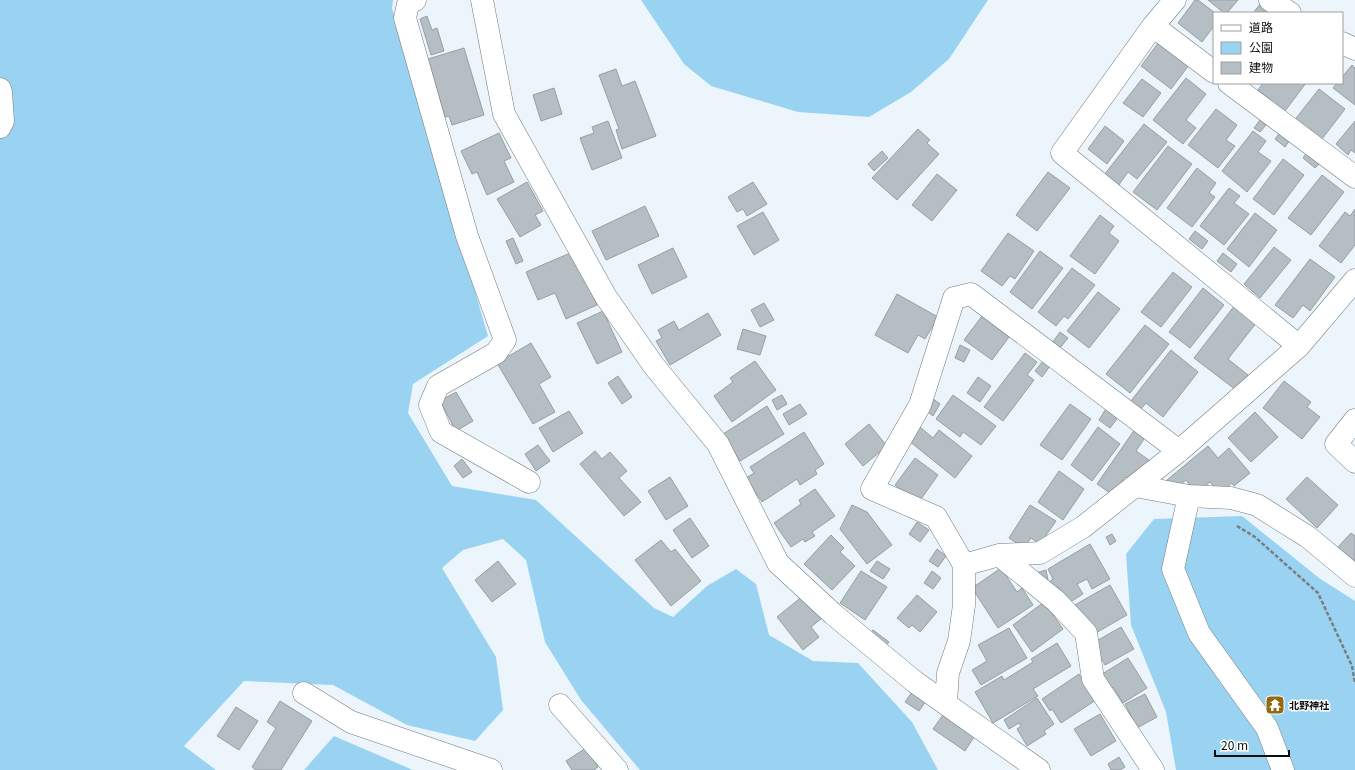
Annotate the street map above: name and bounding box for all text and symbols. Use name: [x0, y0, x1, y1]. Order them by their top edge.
legend: [1213, 12, 1343, 84]
text: 道路: [1249, 18, 1273, 35]
text: 公園: [1249, 38, 1273, 55]
text: 建物: [1249, 58, 1273, 75]
temple icon: 北野神社: [1264, 694, 1286, 716]
place label: 北野神社: [1289, 697, 1330, 712]
scale bar: [1215, 732, 1289, 758]
text: 20 m: [1221, 736, 1248, 753]

